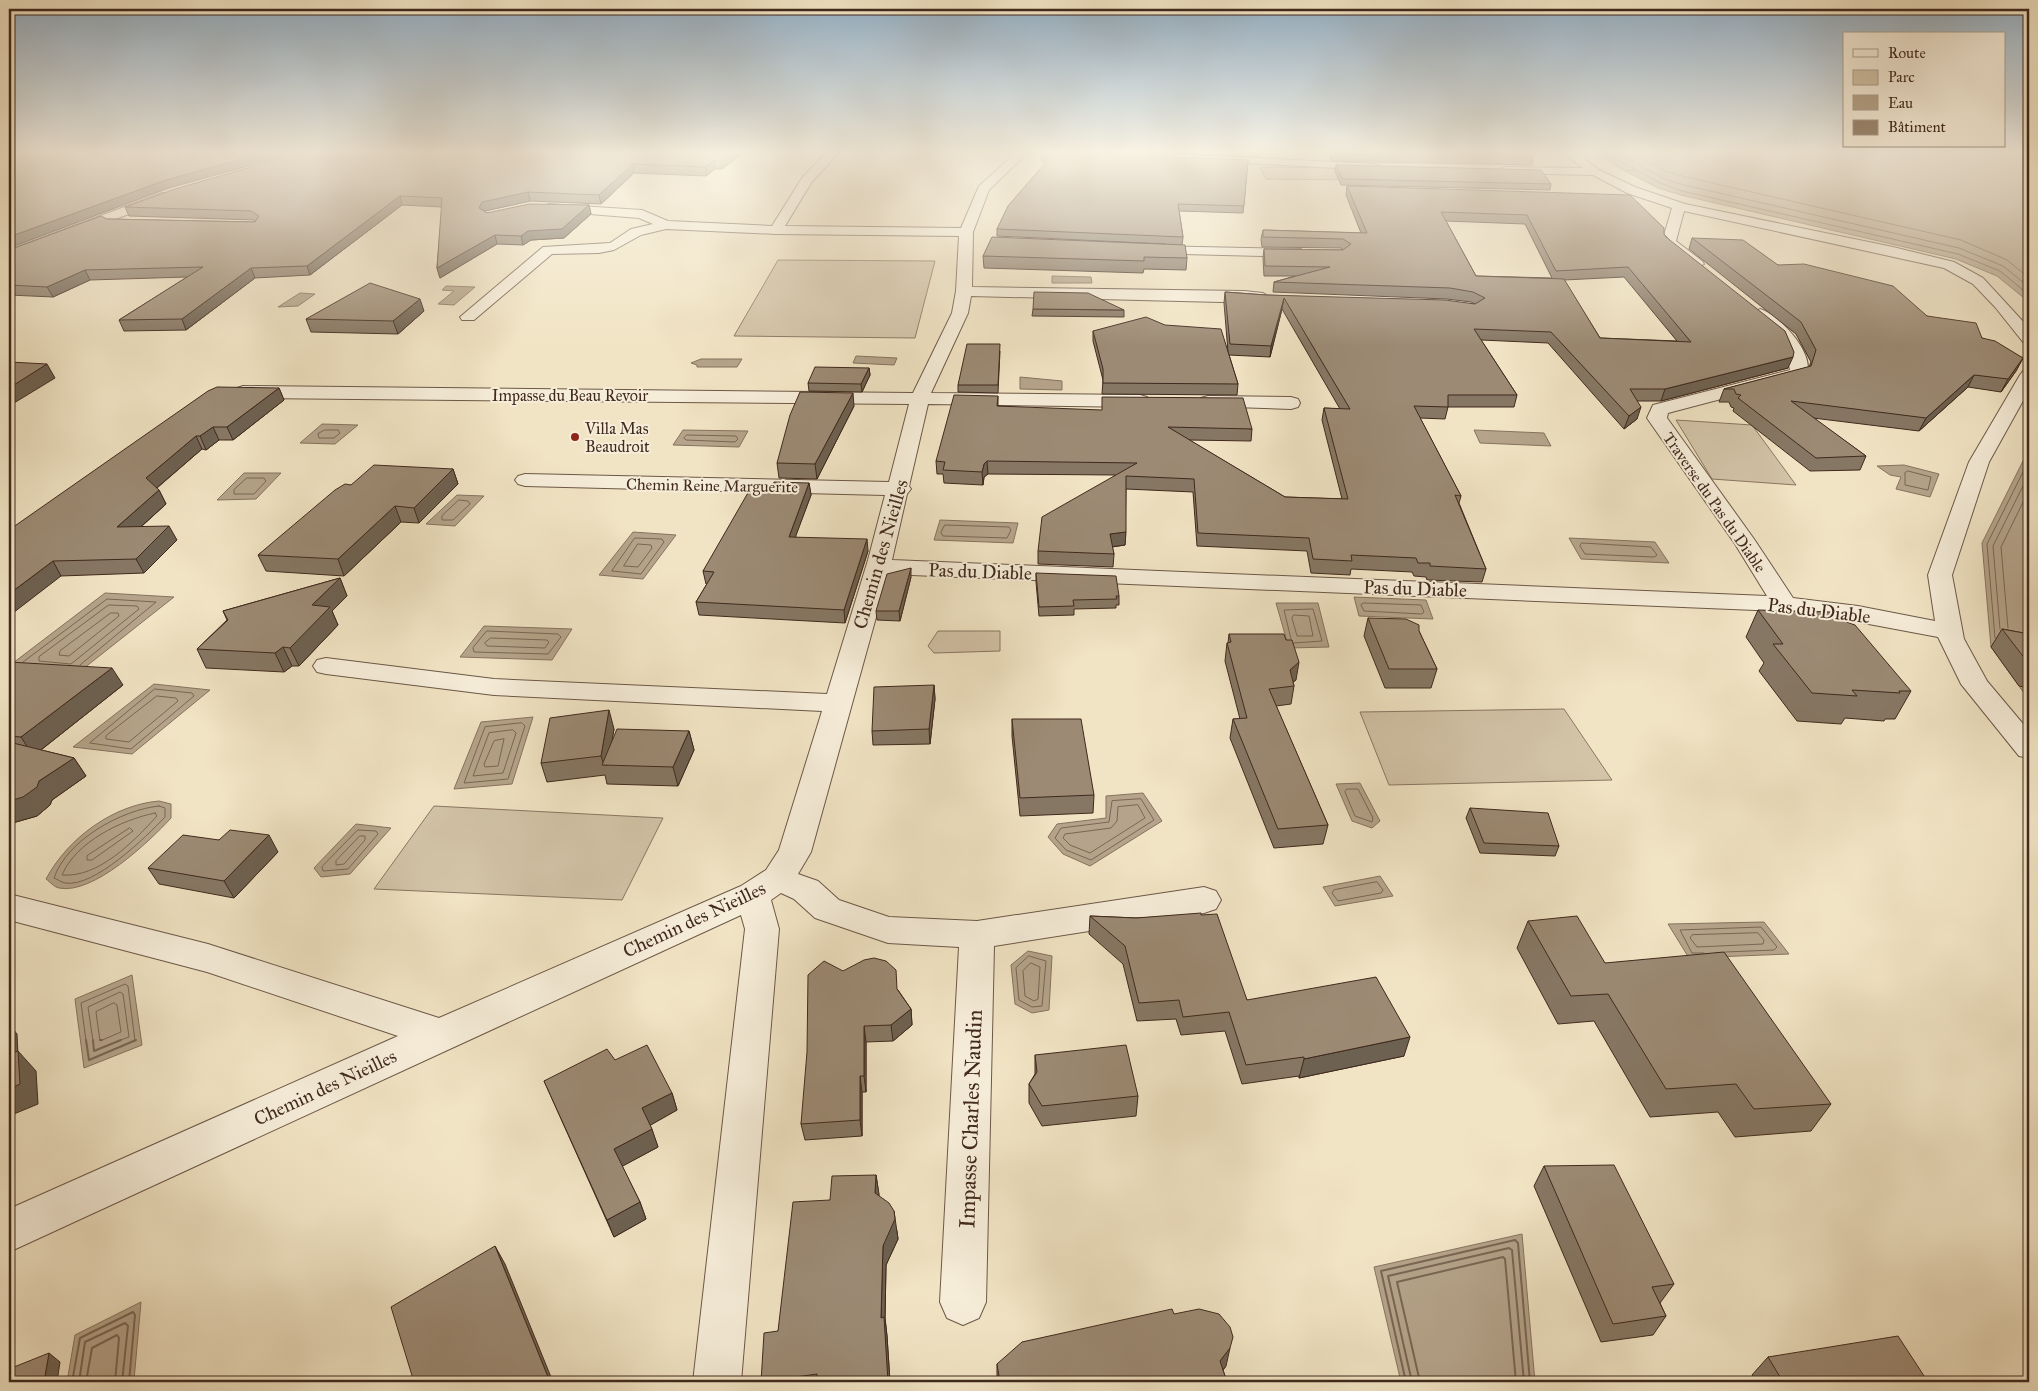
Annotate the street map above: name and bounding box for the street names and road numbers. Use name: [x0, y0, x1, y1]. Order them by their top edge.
street label: Impasse du Beau Revoir: [492, 386, 648, 405]
street label: Traverse du Pas du Diable: [1659, 429, 1770, 576]
street label: Chemin Reine Marguerite: [626, 474, 799, 498]
street label: Chemin des Nieilles: [848, 477, 913, 632]
street label: Pas du Diable: [928, 558, 1032, 585]
street label: Pas du Diable: [1363, 575, 1467, 602]
street label: Pas du Diable: [1766, 593, 1872, 628]
street label: Chemin des Nieilles: [619, 876, 769, 963]
street label: Impasse Charles Naudin: [953, 1009, 988, 1229]
street label: Chemin des Nieilles: [250, 1044, 400, 1131]

